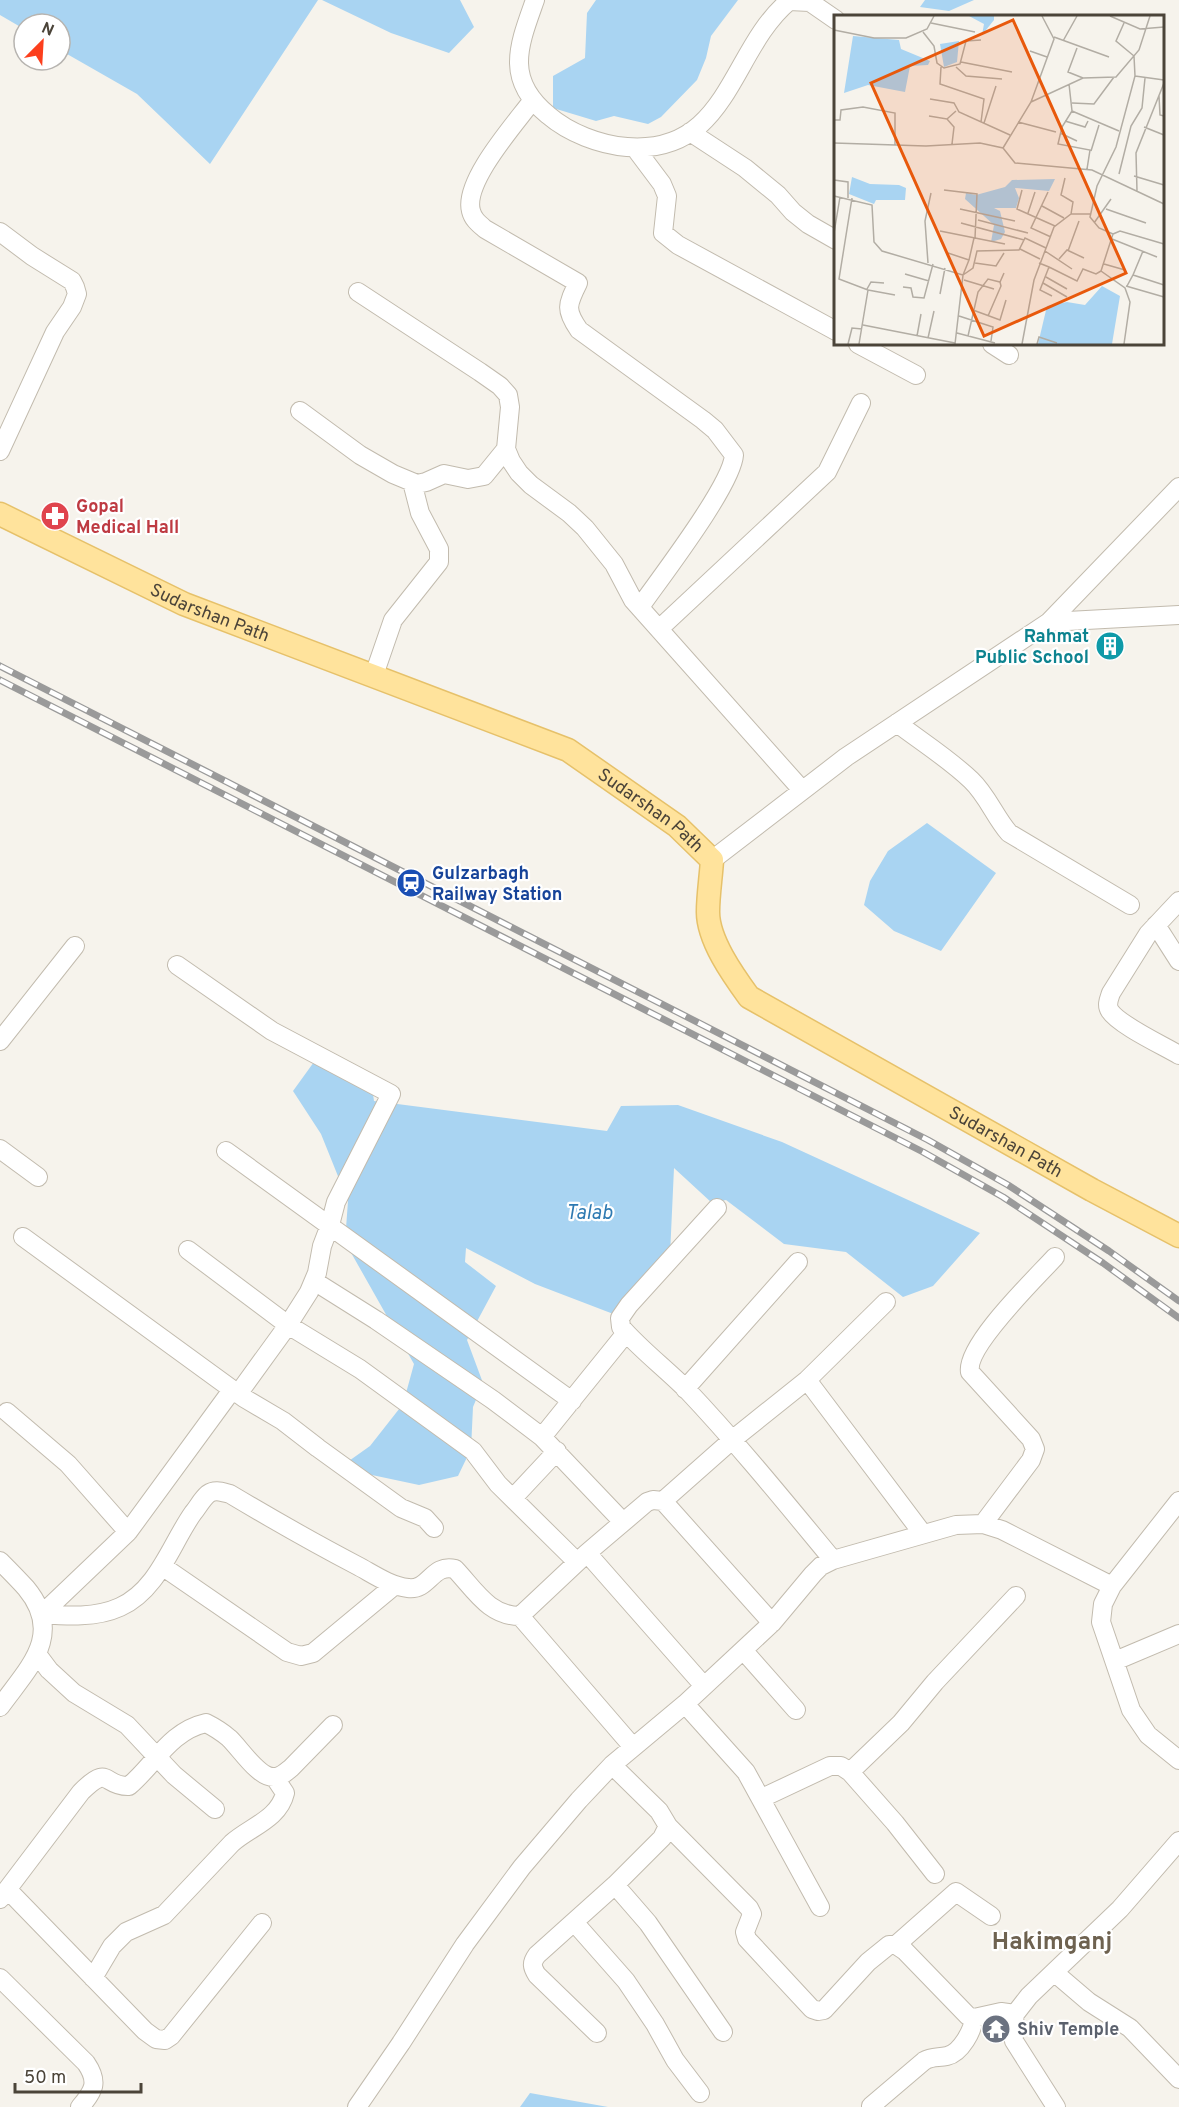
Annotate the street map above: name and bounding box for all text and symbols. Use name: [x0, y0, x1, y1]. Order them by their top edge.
north arrow: [12, 12, 72, 72]
inset map: [834, 15, 1164, 345]
text: N: [38, 19, 57, 42]
place label: Gopal Medical Hall: [76, 496, 179, 540]
pharmacy icon: Gopal Medical Hall: [39, 500, 71, 532]
street label: Sudarshan Path: [146, 579, 272, 648]
place label: Rahmat Public School: [975, 626, 1089, 670]
building icon: Rahmat Public School: [1094, 630, 1126, 662]
street label: Sudarshan Path: [592, 764, 708, 858]
place label: Gulzarbagh Railway Station: [432, 863, 562, 907]
station icon: Gulzarbagh Railway Station: [395, 867, 427, 899]
street label: Sudarshan Path: [944, 1102, 1066, 1184]
water label: Talab: [566, 1201, 612, 1227]
district label: Hakimganj: [992, 1928, 1112, 1958]
temple icon: Shiv Temple: [980, 2013, 1012, 2045]
place label: Shiv Temple: [1017, 2019, 1119, 2042]
scale bar: [15, 2056, 141, 2094]
text: 50 m: [24, 2067, 66, 2090]

